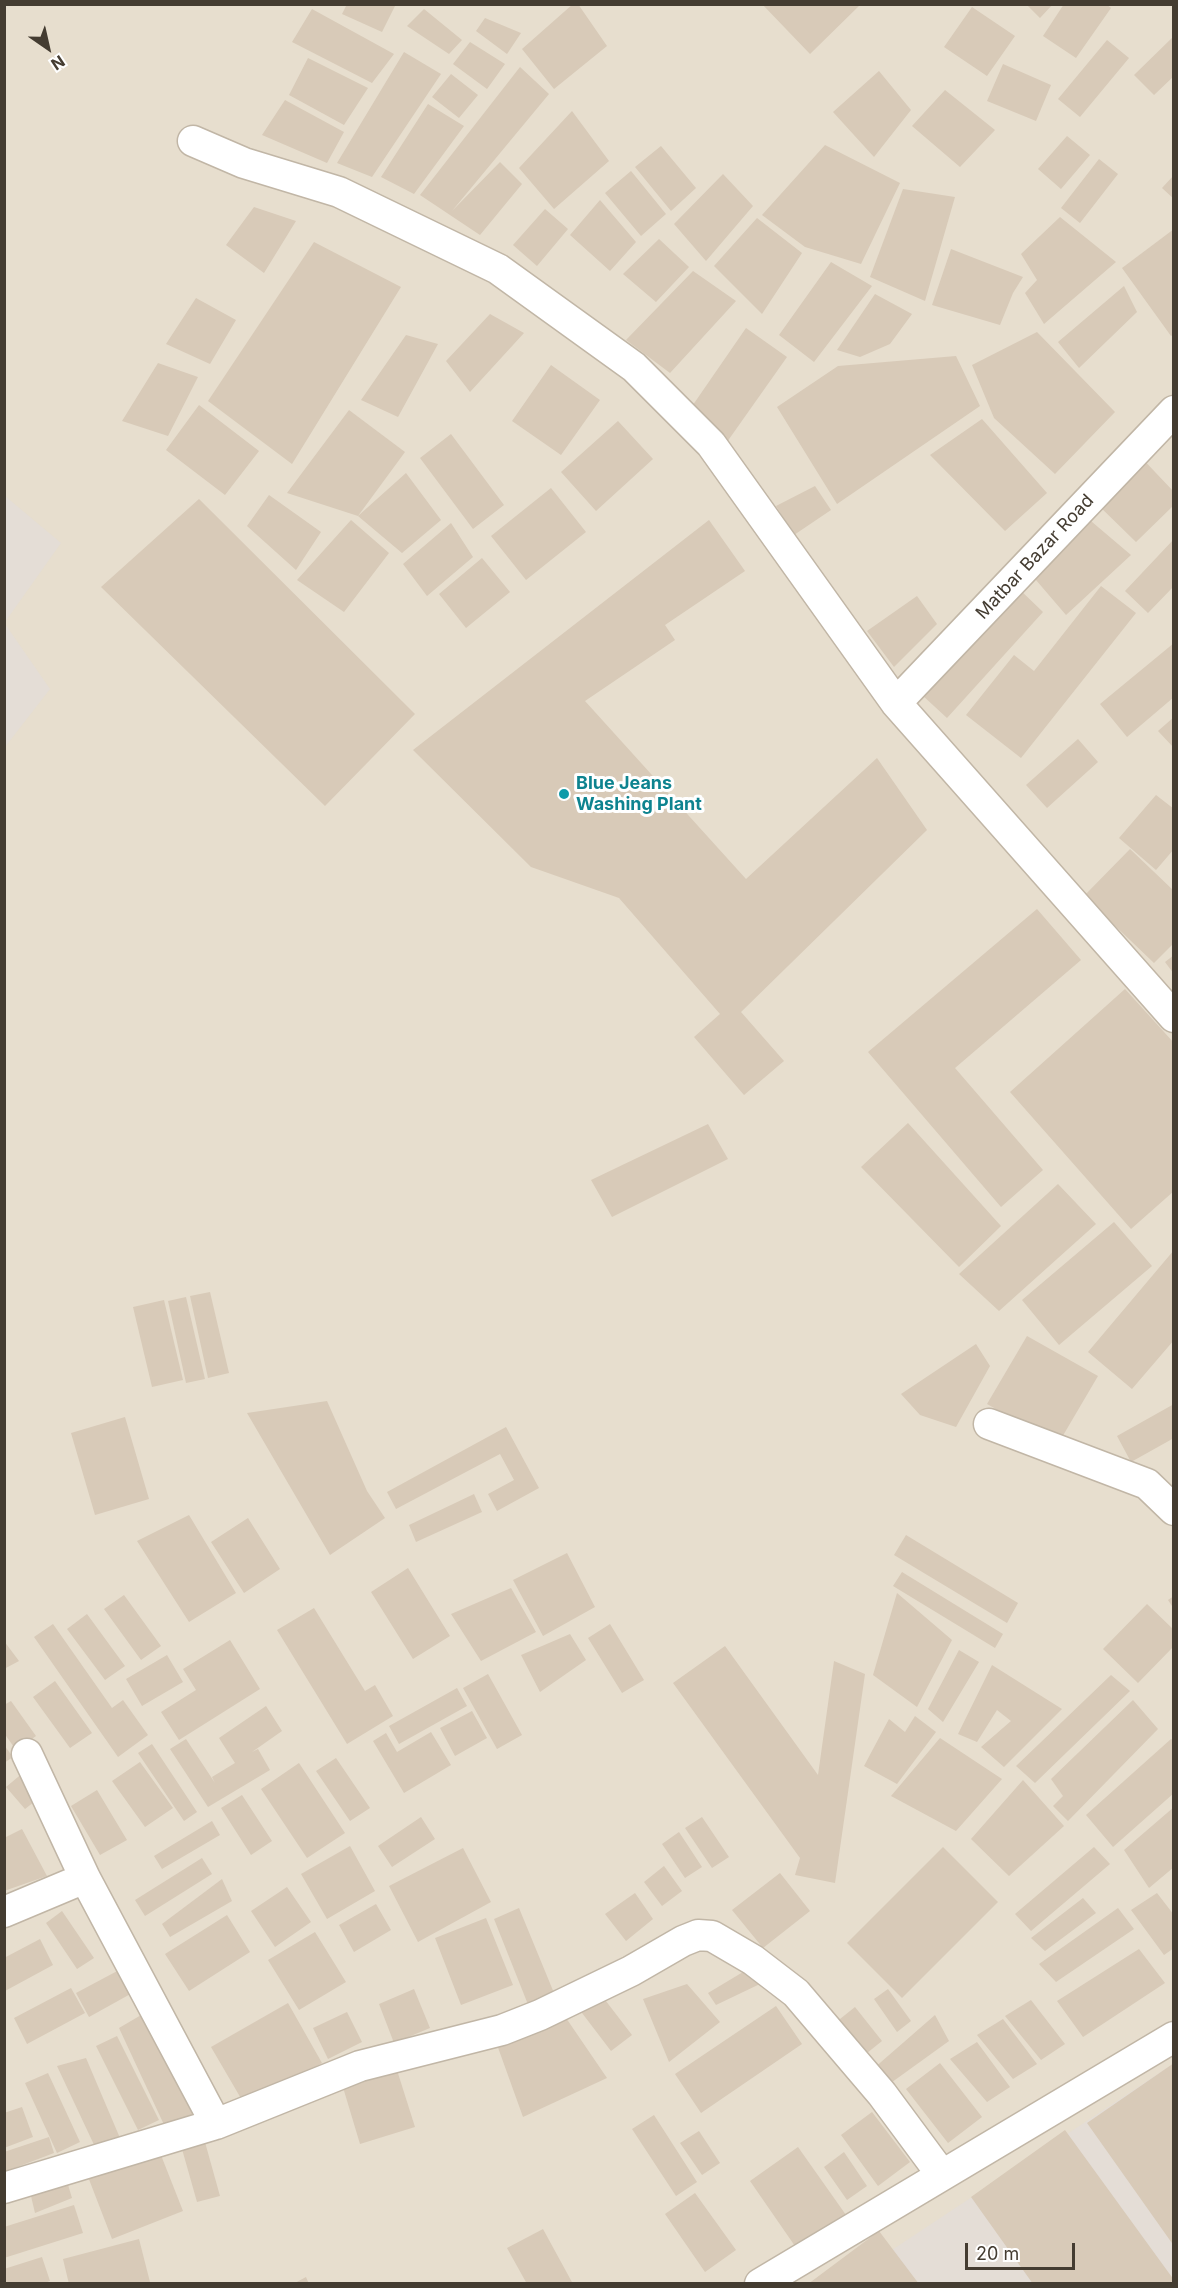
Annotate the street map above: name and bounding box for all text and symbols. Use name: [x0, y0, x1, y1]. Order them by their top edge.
north arrow: [18, 18, 78, 78]
text: N: [47, 51, 69, 75]
street label: Matbar Bazar Road: [972, 490, 1098, 624]
place label: Blue Jeans Washing Plant: [576, 773, 702, 816]
marker: Blue Jeans Washing Plant: [557, 787, 571, 801]
scale bar: [968, 2231, 1078, 2269]
text: 20 m: [976, 2243, 1019, 2264]

